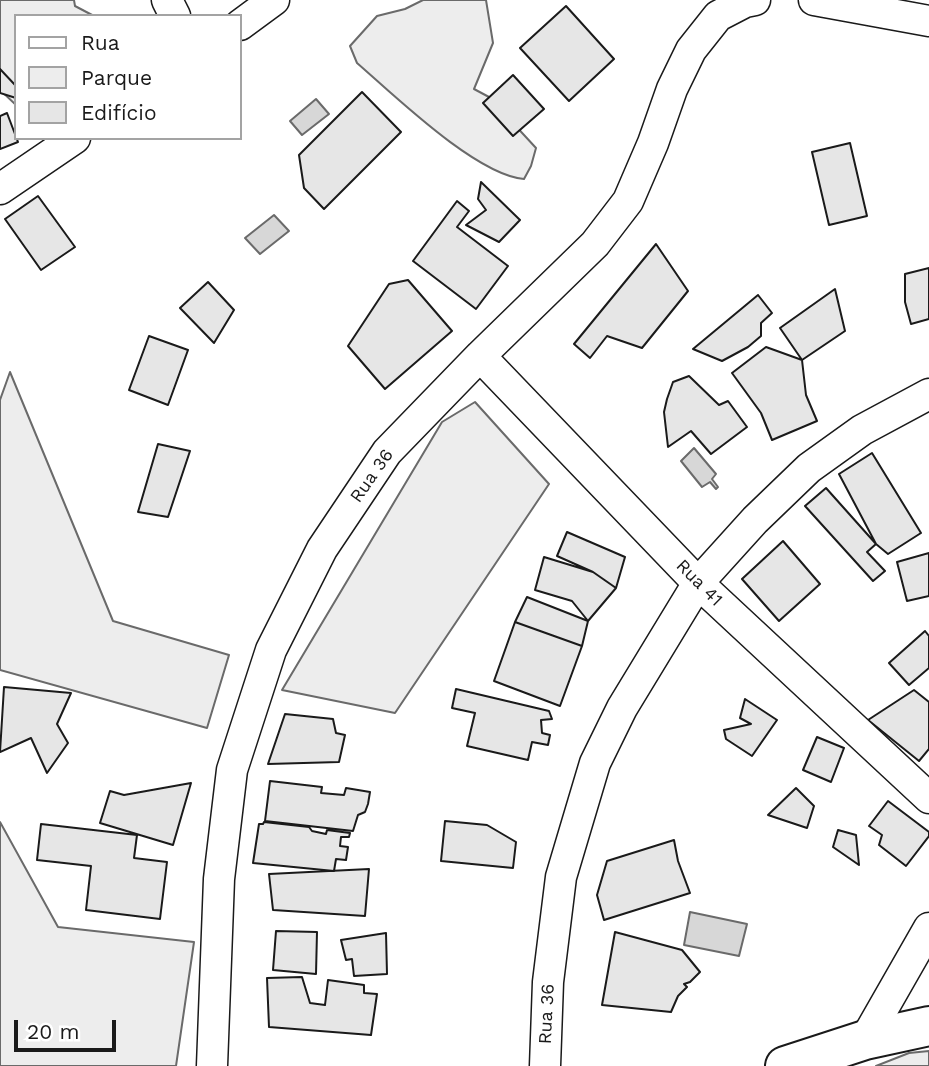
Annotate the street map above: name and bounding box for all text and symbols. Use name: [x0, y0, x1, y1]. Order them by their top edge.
legend: [14, 14, 242, 140]
text: Rua: [81, 30, 120, 55]
text: Parque: [81, 65, 152, 90]
text: Edifício: [81, 100, 157, 125]
street label: Rua 36: [346, 445, 398, 507]
street label: Rua 41: [671, 555, 727, 611]
street label: Rua 36: [535, 983, 559, 1045]
scale bar: [18, 1006, 119, 1050]
text: 20 m: [27, 1019, 79, 1044]

